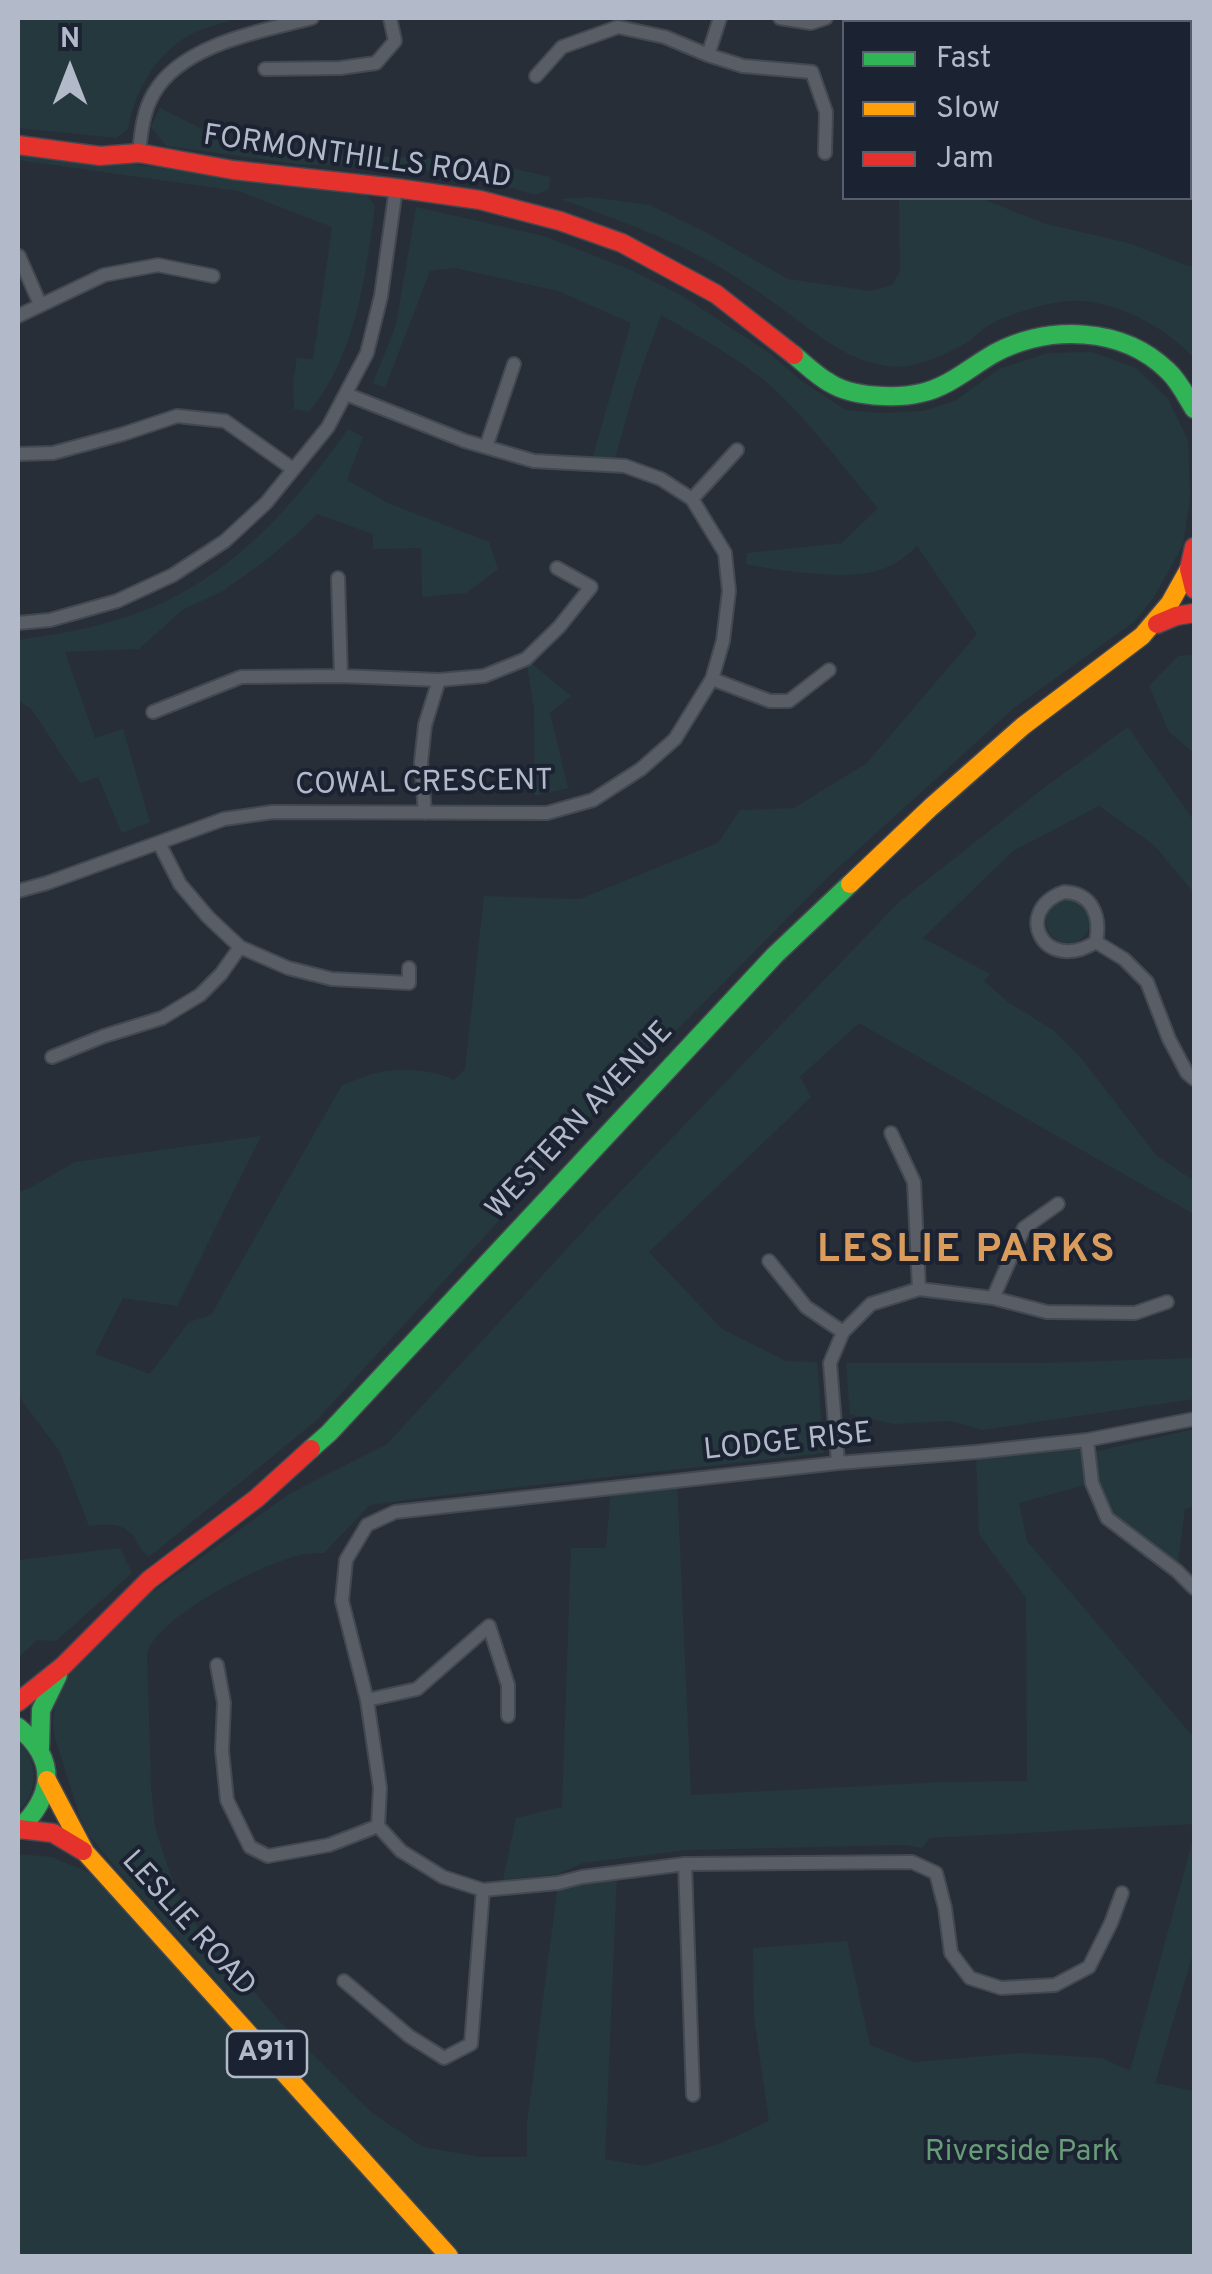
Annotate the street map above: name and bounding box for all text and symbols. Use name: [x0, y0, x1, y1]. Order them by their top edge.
north arrow: [20, 20, 120, 120]
legend: [842, 20, 1192, 200]
text: N: [60, 22, 80, 58]
text: Fast: [936, 41, 991, 78]
text: Slow: [936, 91, 1000, 128]
street label: FORMONTHILLS ROAD: [200, 120, 514, 198]
text: Jam: [936, 141, 994, 178]
street label: COWAL CRESCENT: [295, 765, 553, 805]
street label: WESTERN AVENUE: [480, 1016, 682, 1228]
district label: LESLIE PARKS: [817, 1229, 1117, 1277]
street label: LODGE RISE: [702, 1417, 874, 1471]
street label: LESLIE ROAD: [112, 1845, 262, 2005]
road number: A911: [227, 2031, 307, 2077]
park label: Riverside Park: [925, 2136, 1119, 2172]

